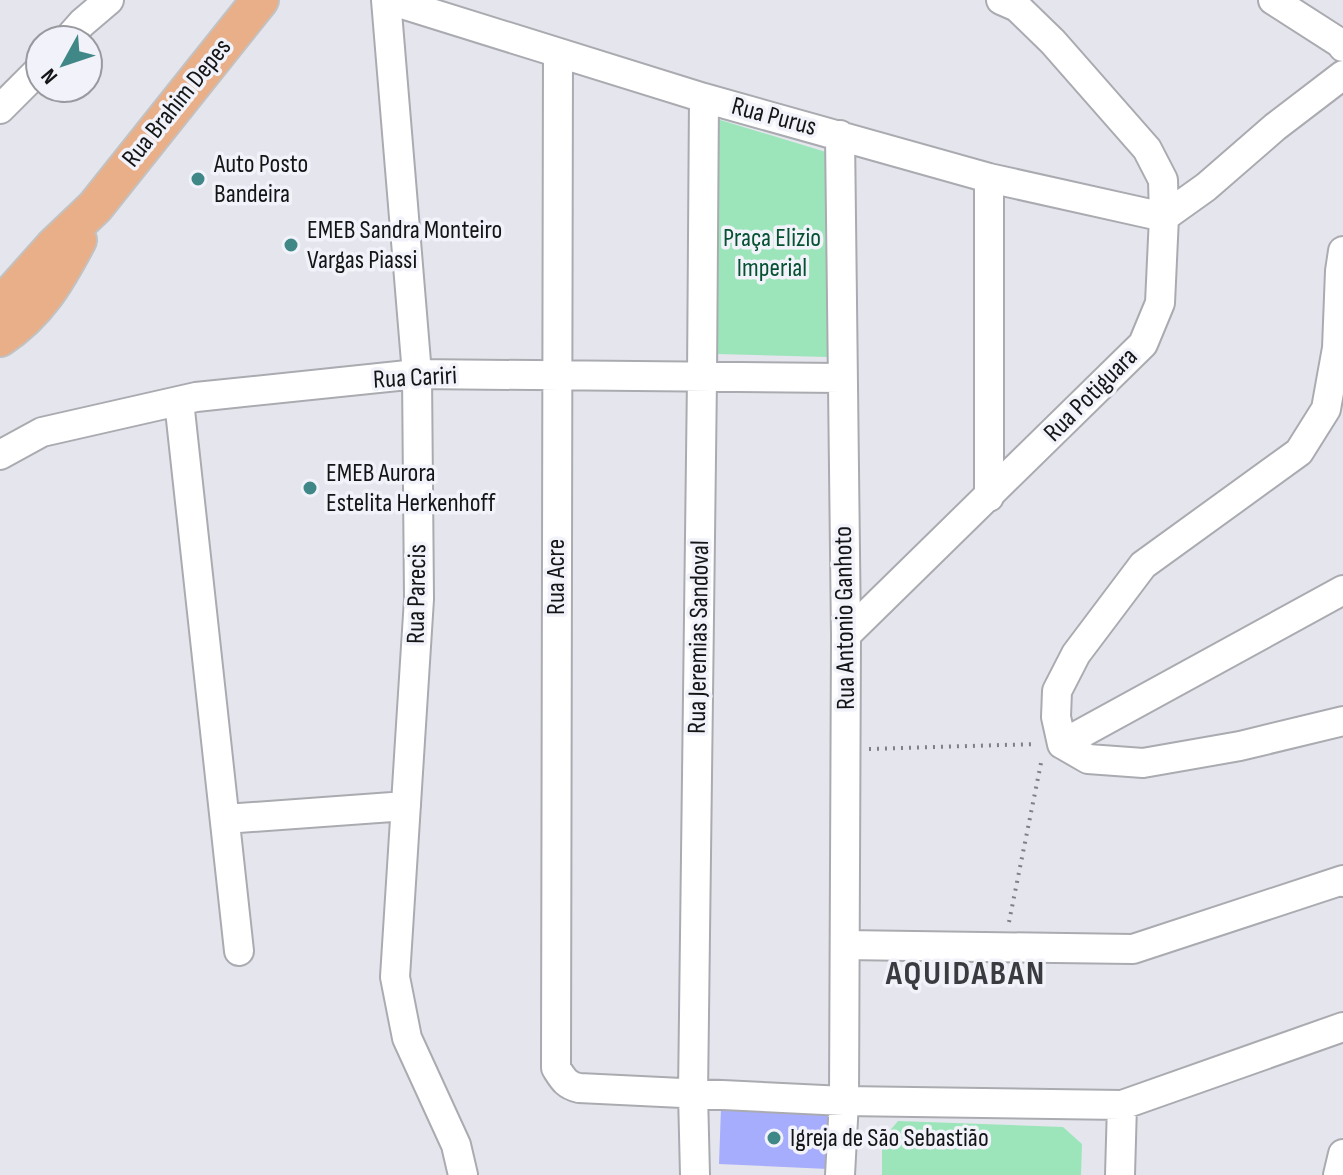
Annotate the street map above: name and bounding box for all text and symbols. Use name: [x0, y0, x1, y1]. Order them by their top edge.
north arrow: [24, 24, 104, 104]
street label: Rua Brahim Depes: [116, 33, 238, 173]
text: N: [36, 63, 64, 89]
street label: Rua Purus: [728, 91, 820, 143]
place label: Auto Posto Bandeira: [213, 149, 308, 210]
marker: Auto Posto Bandeira: [189, 170, 207, 188]
place label: EMEB Sandra Monteiro Vargas Piassi: [307, 215, 502, 276]
park label: Praça Elizio Imperial: [723, 223, 821, 284]
marker: EMEB Sandra Monteiro Vargas Piassi: [282, 236, 300, 254]
street label: Rua Potiguara: [1038, 342, 1144, 448]
street label: Rua Cariri: [372, 360, 458, 396]
place label: EMEB Aurora Estelita Herkenhoff: [326, 458, 495, 519]
marker: EMEB Aurora Estelita Herkenhoff: [301, 479, 319, 497]
street label: Rua Antonio Ganhoto: [828, 526, 862, 710]
street label: Rua Acre: [541, 539, 572, 615]
street label: Rua Jeremias Sandoval: [682, 540, 716, 734]
street label: Rua Parecis: [401, 544, 433, 644]
district label: AQUIDABAN: [885, 953, 1046, 994]
place label: Igreja de São Sebastião: [790, 1123, 989, 1154]
marker: Igreja de São Sebastião: [765, 1129, 783, 1147]

